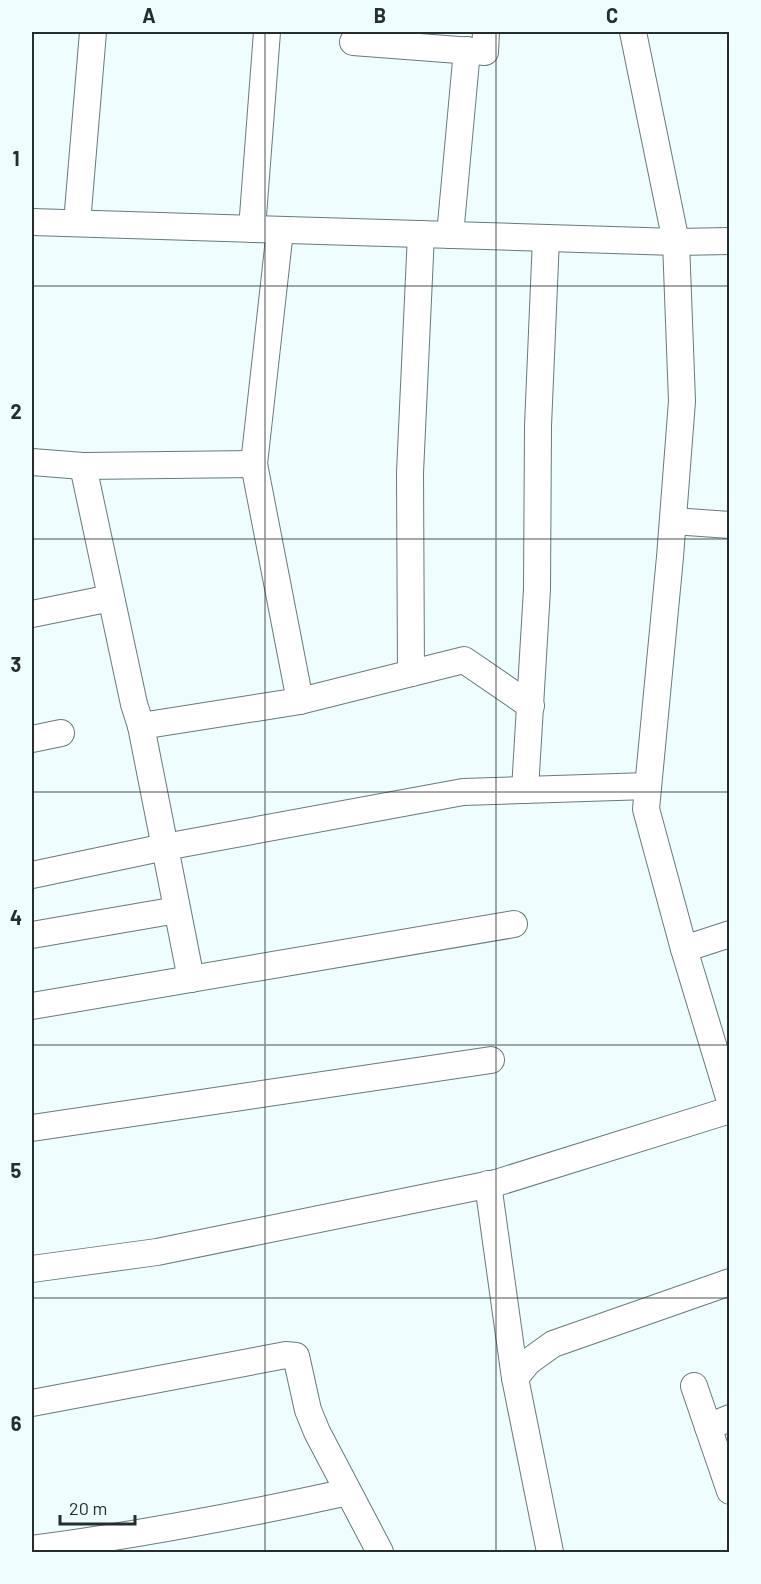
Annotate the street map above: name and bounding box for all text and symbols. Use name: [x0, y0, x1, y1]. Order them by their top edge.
text: A: [142, 3, 156, 27]
text: B: [374, 3, 386, 27]
text: C: [606, 3, 618, 27]
text: 1: [12, 146, 20, 170]
text: 2: [10, 399, 22, 423]
text: 3: [11, 652, 21, 676]
text: 4: [10, 905, 22, 929]
text: 5: [11, 1158, 22, 1182]
text: 6: [11, 1411, 22, 1435]
scale bar: [60, 1488, 135, 1526]
text: 20 m: [69, 1497, 107, 1519]

